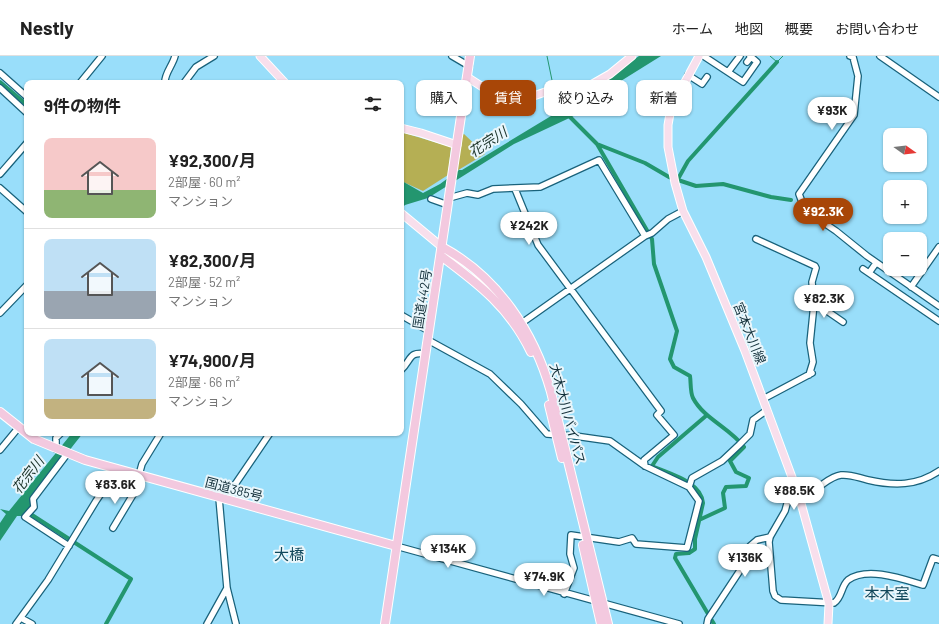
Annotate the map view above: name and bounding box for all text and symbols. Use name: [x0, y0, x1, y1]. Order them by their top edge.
text: Nestly: [20, 16, 74, 39]
text: ホーム: [671, 20, 713, 37]
text: 地図: [735, 20, 763, 37]
text: 概要: [785, 20, 813, 37]
text: お問い合わせ: [835, 20, 919, 37]
chip: 購入: [416, 80, 472, 116]
chip: 賃貸: [480, 80, 536, 116]
chip: 絞り込み: [544, 80, 628, 116]
chip: 新着: [636, 80, 692, 116]
icon: filters: [362, 93, 384, 115]
text: 9件の物件: [44, 95, 121, 115]
pin: ¥93K: [808, 97, 856, 131]
text: ¥93K: [817, 102, 847, 118]
water label: 花宗川: [465, 122, 512, 160]
north arrow: [883, 128, 927, 172]
map controls: [883, 128, 927, 276]
text: ¥92,300/月: [168, 150, 256, 170]
icon: home: [76, 154, 124, 202]
text: 2部屋 · 60 m²: [168, 174, 241, 190]
button: +: [883, 180, 927, 224]
text: マンション: [168, 193, 233, 209]
pin: ¥92.3K: [790, 198, 856, 232]
text: ¥92.3K: [802, 203, 844, 219]
pin: ¥242K: [501, 212, 557, 246]
text: ¥242K: [509, 217, 549, 233]
button: −: [883, 232, 927, 276]
text: ¥82,300/月: [168, 250, 257, 270]
icon: home: [76, 255, 124, 303]
street label: 国道442号: [409, 268, 435, 330]
text: 2部屋 · 52 m²: [168, 274, 240, 290]
pin: ¥82.3K: [791, 285, 857, 319]
text: ¥82.3K: [803, 290, 845, 306]
text: マンション: [168, 293, 233, 309]
street label: 宮本大川線: [730, 300, 770, 366]
text: ¥74,900/月: [168, 350, 256, 370]
icon: home: [76, 355, 124, 403]
street label: 大木大川バイパス: [547, 362, 589, 466]
text: 2部屋 · 66 m²: [168, 374, 240, 390]
text: マンション: [168, 393, 233, 409]
water label: 花宗川: [8, 451, 48, 497]
pin: ¥83.6K: [82, 471, 148, 505]
street label: 国道385号: [203, 474, 265, 504]
text: ¥83.6K: [94, 476, 136, 492]
pin: ¥88.5K: [761, 477, 827, 511]
text: ¥88.5K: [773, 482, 815, 498]
pin: ¥134K: [420, 535, 476, 569]
text: ¥134K: [430, 540, 466, 556]
pin: ¥136K: [717, 544, 773, 578]
district label: 大橋: [274, 545, 304, 563]
text: ¥136K: [727, 549, 763, 565]
pin: ¥74.9K: [511, 563, 577, 597]
text: ¥74.9K: [523, 568, 565, 584]
district label: 本木室: [864, 584, 910, 602]

